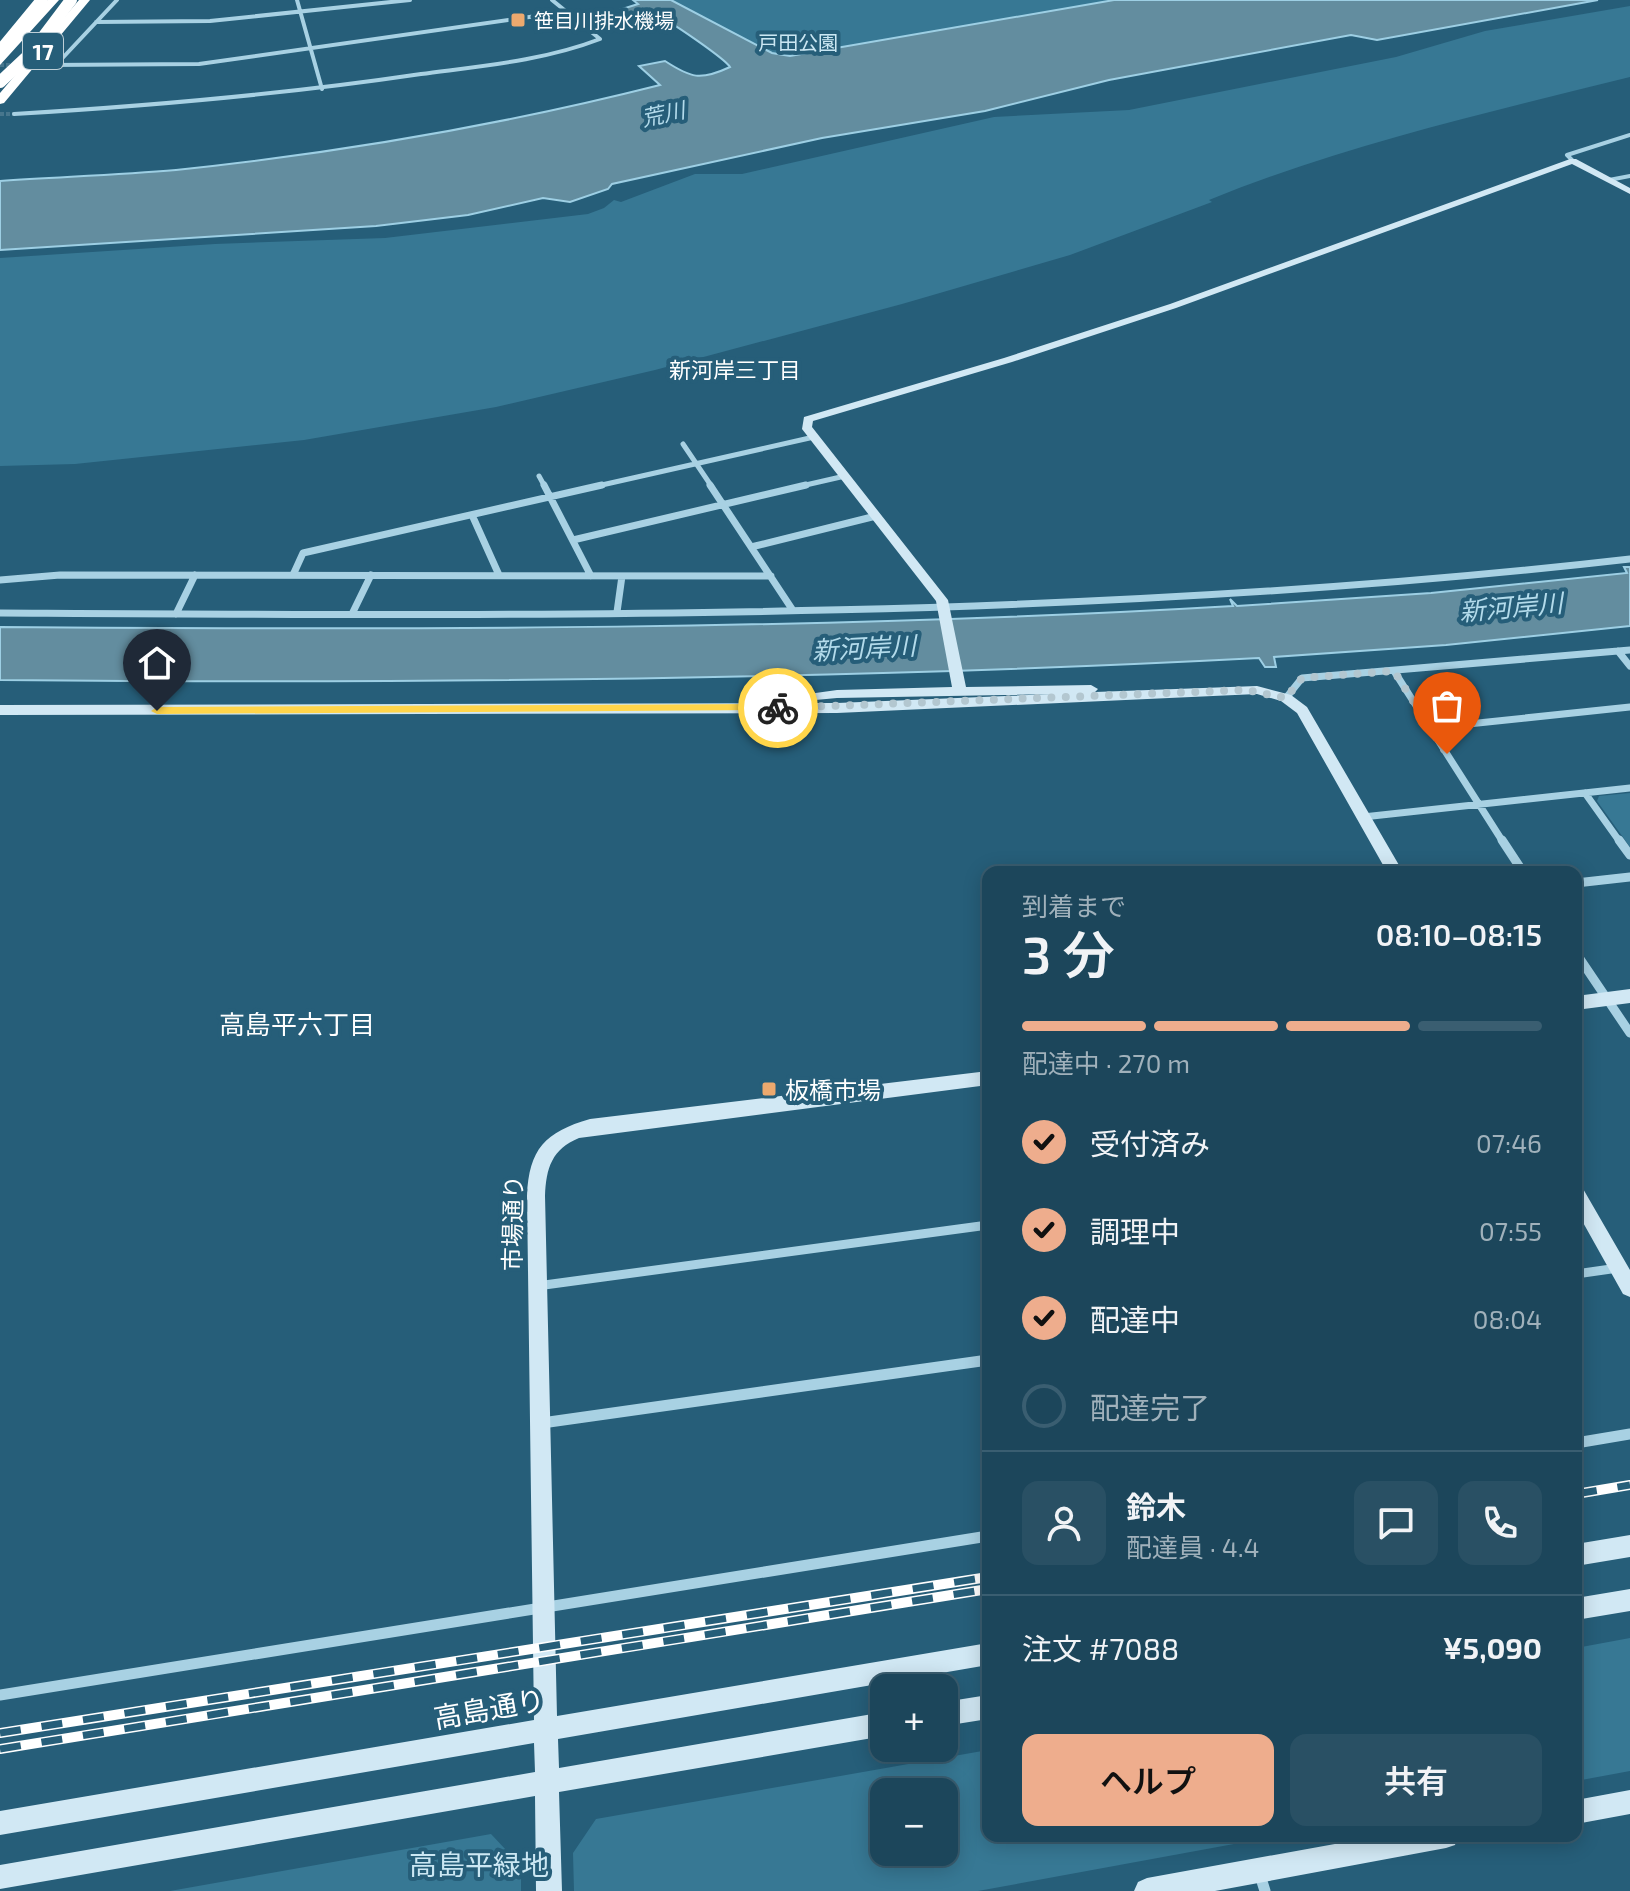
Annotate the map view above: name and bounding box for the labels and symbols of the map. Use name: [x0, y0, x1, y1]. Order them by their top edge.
place label: 笹目川排水機場: [534, 8, 674, 32]
marker: 笹目川排水機場: [509, 11, 527, 29]
park label: 戸田公園: [758, 30, 838, 54]
road number: 17: [23, 33, 63, 69]
water label: 荒川: [639, 95, 689, 130]
district label: 新河岸三丁目: [669, 356, 801, 382]
water label: 新河岸川: [1458, 586, 1567, 626]
pin: [123, 629, 191, 711]
water label: 新河岸川: [811, 629, 920, 665]
courier: [738, 668, 818, 748]
pin: [1413, 672, 1481, 754]
district label: 高島平六丁目: [219, 1008, 375, 1039]
place label: 板橋市場: [785, 1075, 881, 1104]
marker: 板橋市場: [760, 1080, 778, 1098]
street label: 市場通り: [497, 1175, 527, 1271]
street label: 高島通り: [431, 1682, 547, 1734]
park label: 高島平緑地: [409, 1847, 549, 1881]

